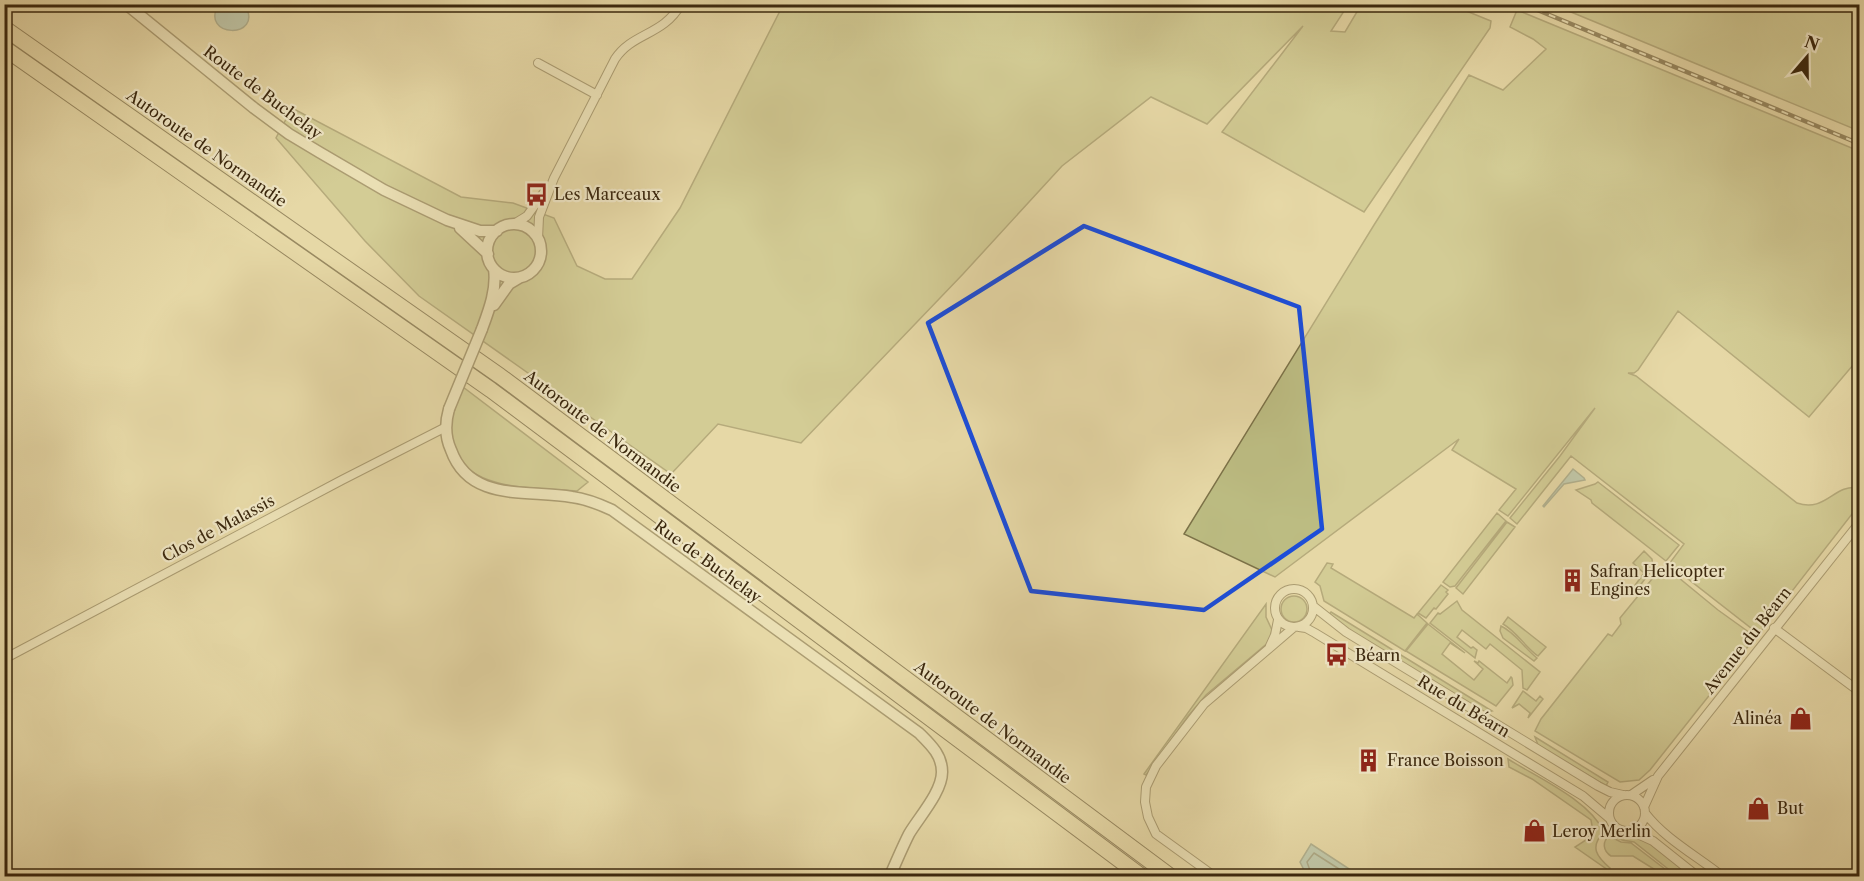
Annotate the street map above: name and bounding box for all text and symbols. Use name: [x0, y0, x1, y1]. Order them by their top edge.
north arrow: [1777, 27, 1837, 87]
text: N: [1802, 31, 1822, 55]
street label: Route de Buchelay: [200, 41, 327, 144]
street label: Autoroute de Normandie: [122, 84, 291, 211]
bus stop icon: Les Marceaux: [523, 181, 549, 207]
place label: Les Marceaux: [554, 184, 661, 204]
street label: Autoroute de Normandie: [520, 365, 685, 497]
street label: Clos de Malassis: [158, 490, 278, 566]
street label: Rue de Buchelay: [650, 515, 766, 607]
place label: Safran Helicopter Engines: [1590, 561, 1725, 599]
building icon: Safran Helicopter Engines: [1559, 567, 1585, 593]
street label: Avenue du Béarn: [1698, 582, 1795, 698]
bus stop icon: Béarn: [1324, 642, 1350, 668]
place label: Béarn: [1355, 645, 1400, 665]
street label: Autoroute de Normandie: [910, 656, 1075, 788]
street label: Rue du Béarn: [1414, 671, 1514, 741]
shop icon: Alinéa: [1787, 705, 1813, 731]
place label: Alinéa: [1732, 708, 1783, 728]
building icon: France Boisson: [1356, 747, 1382, 773]
place label: France Boisson: [1387, 750, 1504, 770]
shop icon: But: [1746, 795, 1772, 821]
place label: But: [1777, 798, 1804, 818]
shop icon: Leroy Merlin: [1521, 818, 1547, 844]
place label: Leroy Merlin: [1552, 821, 1651, 841]

